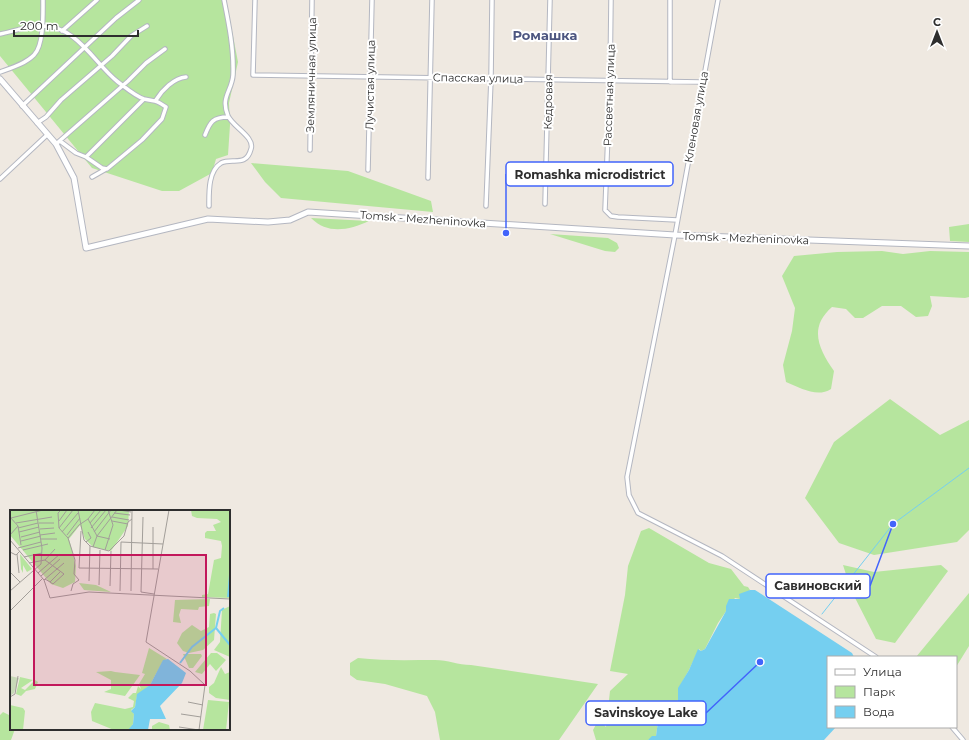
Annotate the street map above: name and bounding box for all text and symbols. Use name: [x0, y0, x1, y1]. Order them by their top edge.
scale bar: [14, 12, 138, 38]
north arrow: [917, 12, 957, 52]
text: С: [933, 15, 941, 29]
street label: Земляничная улица: [303, 17, 319, 133]
text: 200 m: [20, 18, 59, 33]
district label: Ромашка: [513, 27, 578, 43]
street label: Лучистая улица: [362, 40, 378, 130]
street label: Рассветная улица: [600, 44, 618, 146]
street label: Спасская улица: [433, 70, 523, 86]
street label: Кленовая улица: [681, 70, 711, 164]
street label: Кедровая: [541, 74, 555, 130]
callout: Romashka microdistrict: [506, 162, 673, 186]
text: Romashka microdistrict: [515, 167, 666, 182]
street label: Tomsk - Mezheninovka: [359, 208, 487, 230]
street label: Tomsk - Mezheninovka: [683, 229, 809, 247]
inset map: [10, 510, 230, 730]
callout: Савиновский: [766, 574, 870, 598]
text: Савиновский: [774, 578, 862, 593]
legend: [827, 656, 957, 728]
text: Улица: [863, 664, 902, 679]
text: Парк: [863, 684, 895, 699]
callout: Savinskoye Lake: [586, 701, 706, 725]
text: Вода: [863, 704, 894, 719]
text: Savinskoye Lake: [594, 705, 698, 720]

